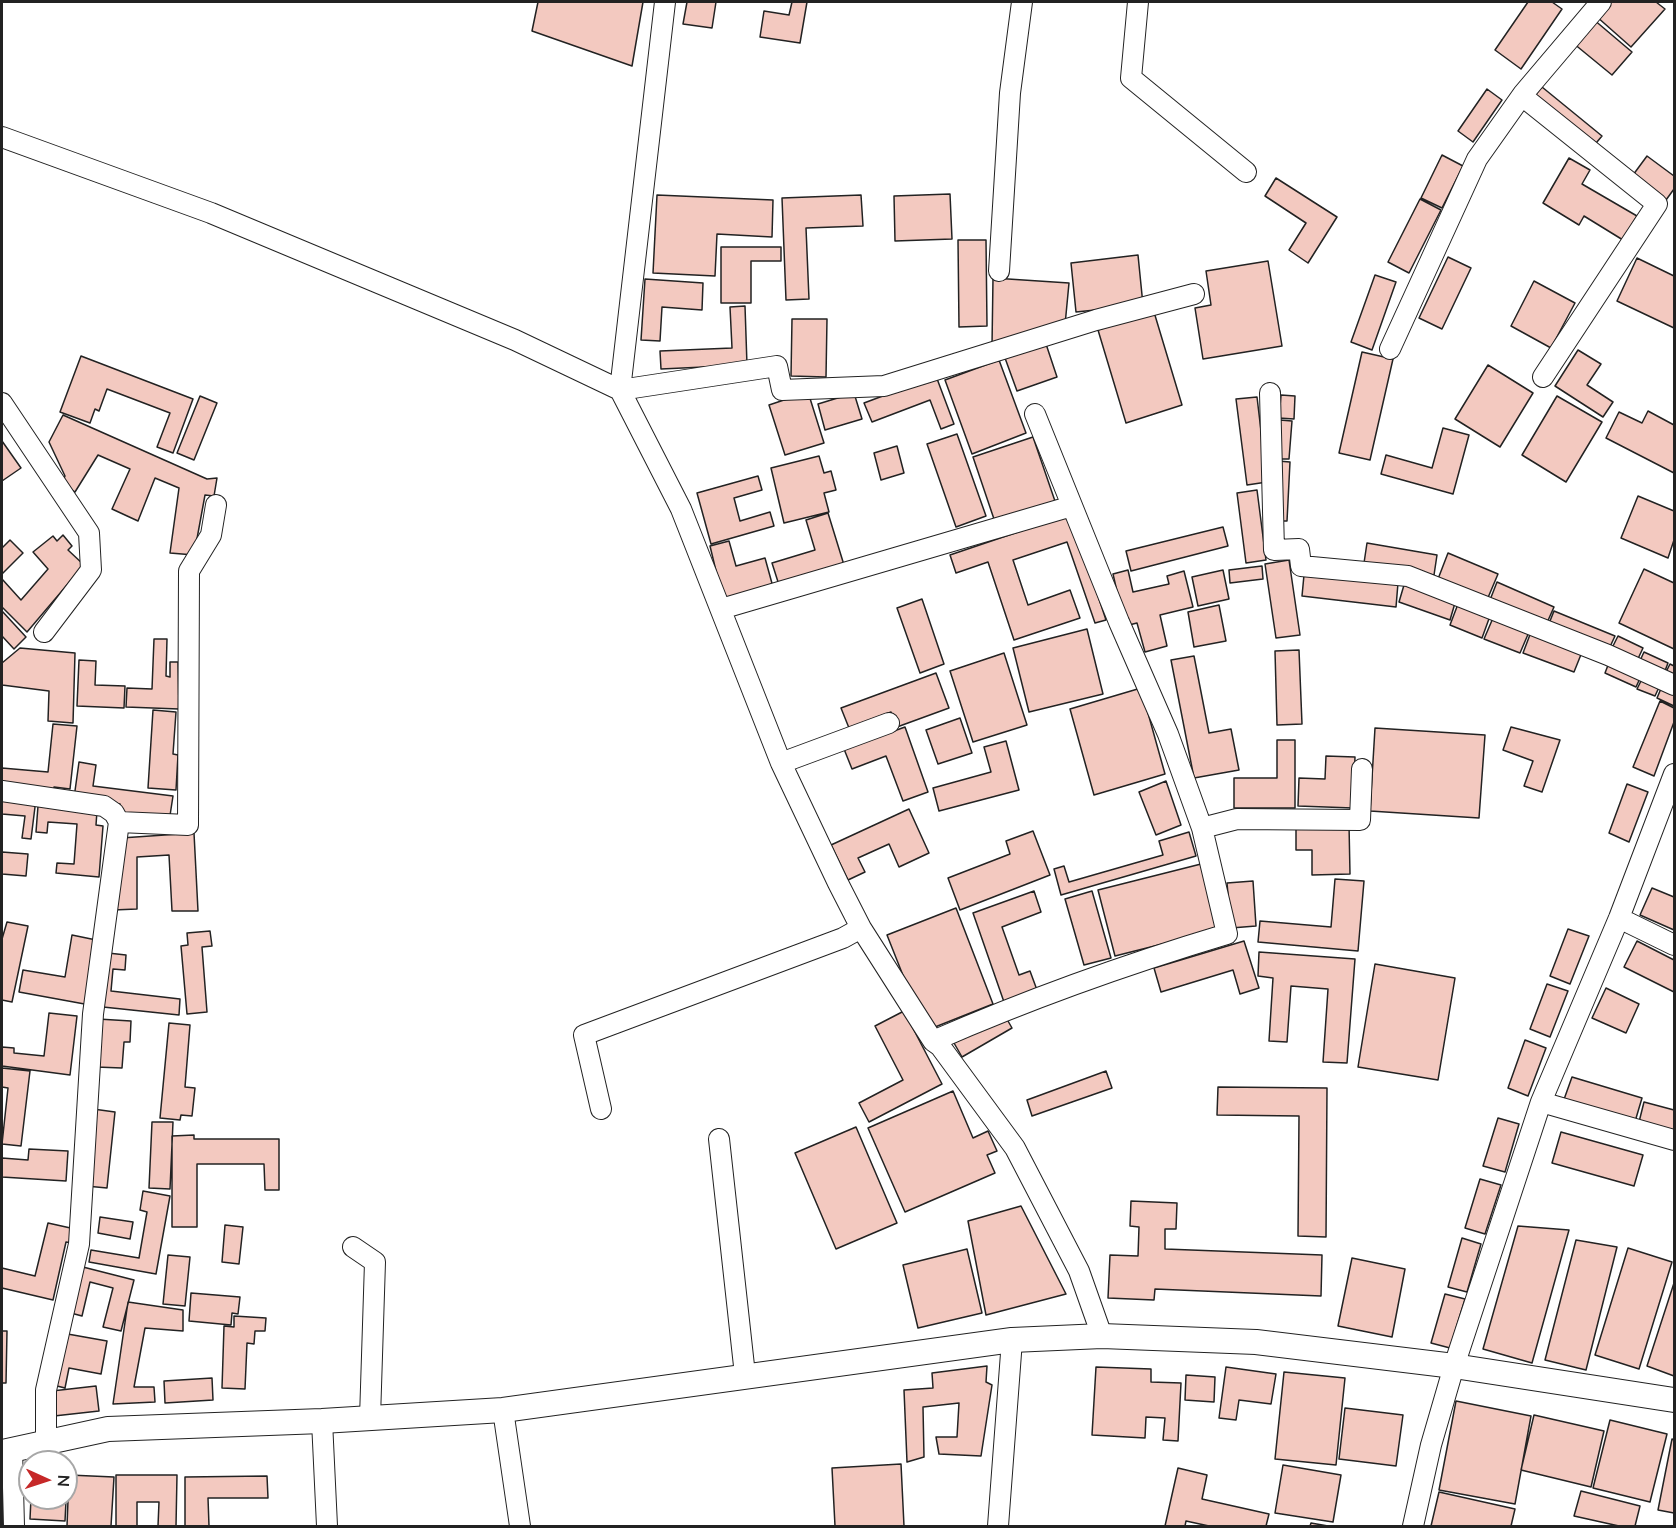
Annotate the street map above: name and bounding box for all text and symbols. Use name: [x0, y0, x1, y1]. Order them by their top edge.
north arrow: [18, 1450, 78, 1510]
text: N: [54, 1474, 74, 1487]

